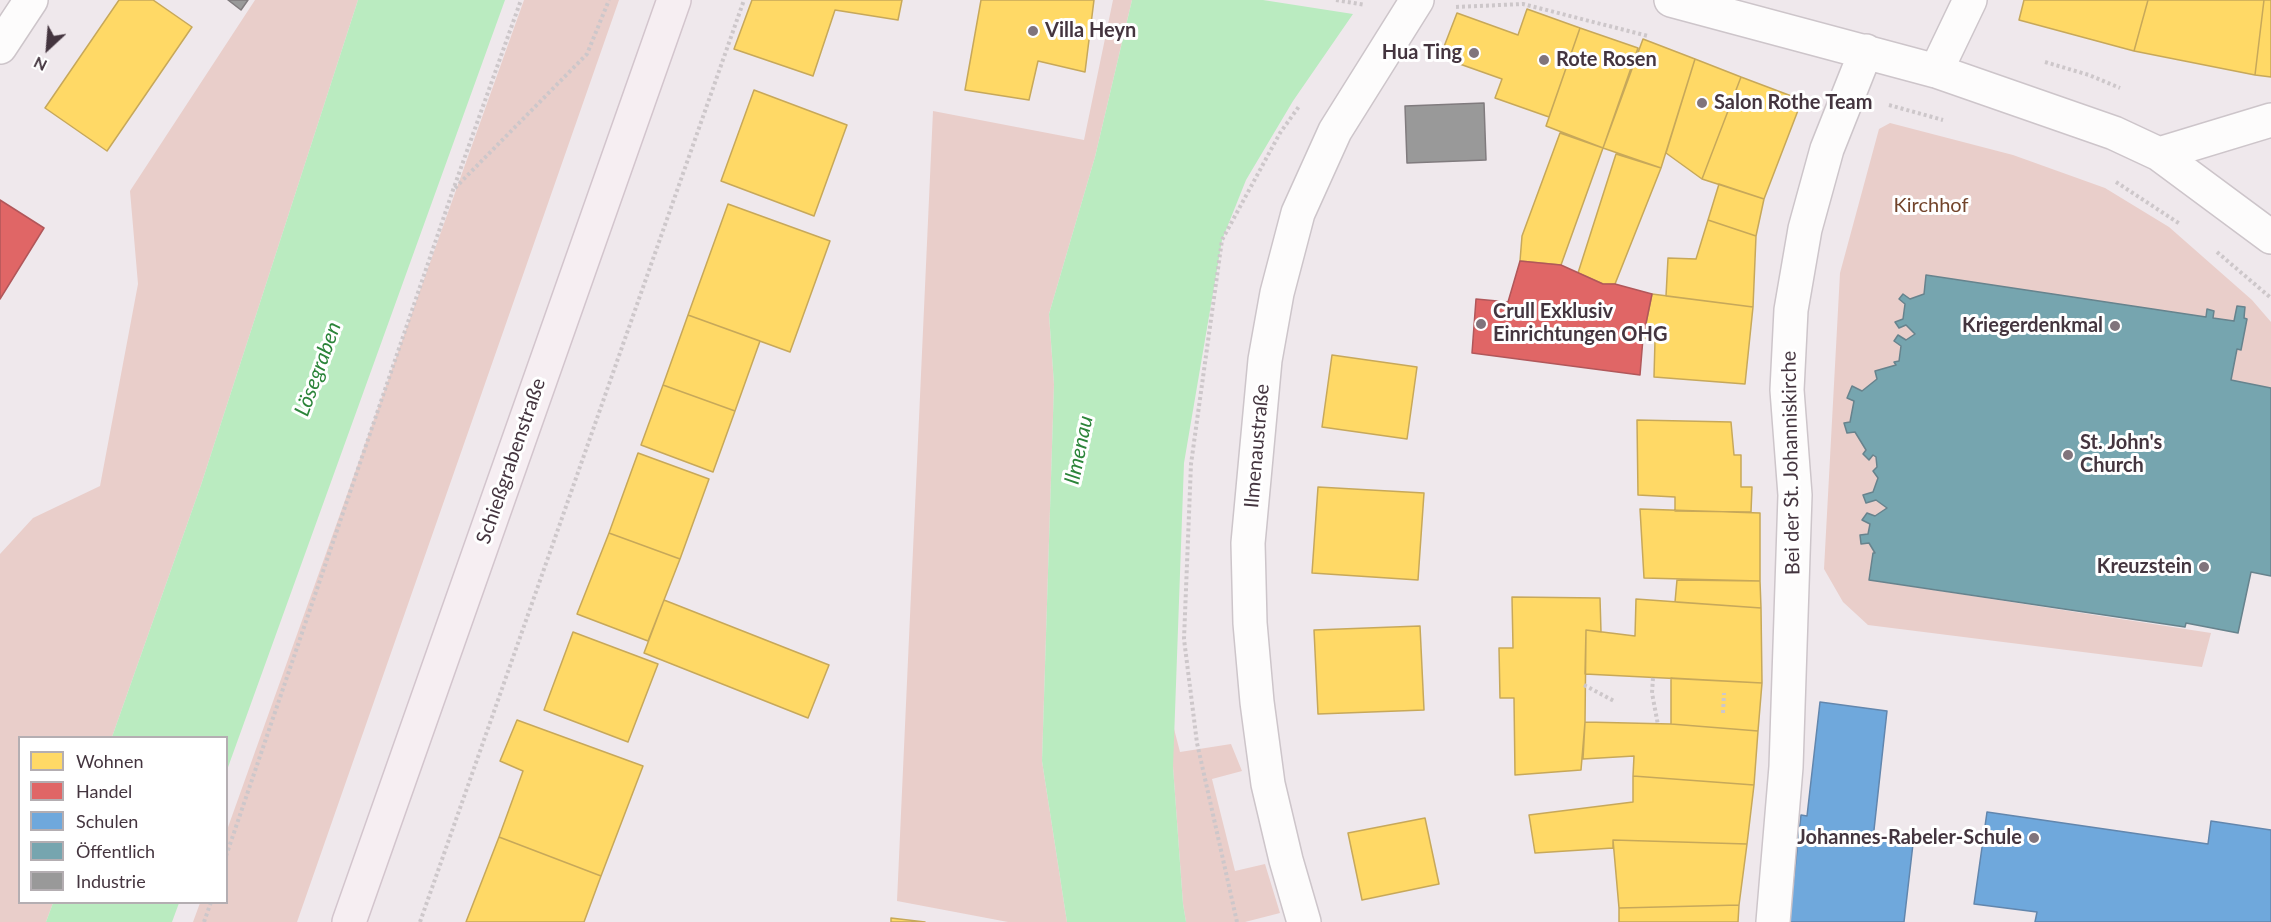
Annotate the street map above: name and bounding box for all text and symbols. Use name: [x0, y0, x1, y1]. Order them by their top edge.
north arrow: [18, 18, 78, 78]
place label: Villa Heyn: [1045, 19, 1136, 43]
marker: Villa Heyn: [1026, 24, 1040, 38]
place label: Hua Ting: [1382, 41, 1462, 65]
marker: Hua Ting: [1467, 46, 1481, 60]
place label: Rote Rosen: [1556, 48, 1657, 72]
text: N: [30, 53, 50, 76]
marker: Rote Rosen: [1537, 53, 1551, 67]
place label: Salon Rothe Team: [1714, 91, 1872, 115]
marker: Salon Rothe Team: [1695, 96, 1709, 110]
park label: Kirchhof: [1894, 194, 1968, 218]
place label: Crull Exklusiv Einrichtungen OHG: [1493, 300, 1667, 347]
place label: Kriegerdenkmal: [1962, 314, 2103, 338]
marker: Crull Exklusiv Einrichtungen OHG: [1474, 317, 1488, 331]
water label: Lösegraben: [289, 318, 347, 420]
marker: Kriegerdenkmal: [2108, 319, 2122, 333]
street label: Bei der St. Johanniskirche: [1777, 351, 1805, 575]
street label: Schießgrabenstraße: [471, 375, 551, 547]
street label: Ilmenaustraße: [1240, 383, 1274, 509]
water label: Ilmenau: [1059, 413, 1099, 487]
place label: St. John's Church: [2080, 431, 2162, 478]
marker: St. John's Church: [2061, 448, 2075, 462]
place label: Kreuzstein: [2097, 555, 2192, 579]
marker: Kreuzstein: [2197, 560, 2211, 574]
legend: [18, 736, 228, 904]
text: Wohnen: [76, 750, 143, 772]
text: Handel: [76, 780, 132, 802]
text: Schulen: [76, 810, 138, 832]
place label: Johannes-Rabeler-Schule: [1797, 826, 2022, 850]
marker: Johannes-Rabeler-Schule: [2027, 831, 2041, 845]
text: Öffentlich: [76, 840, 155, 862]
text: Industrie: [76, 870, 146, 892]

